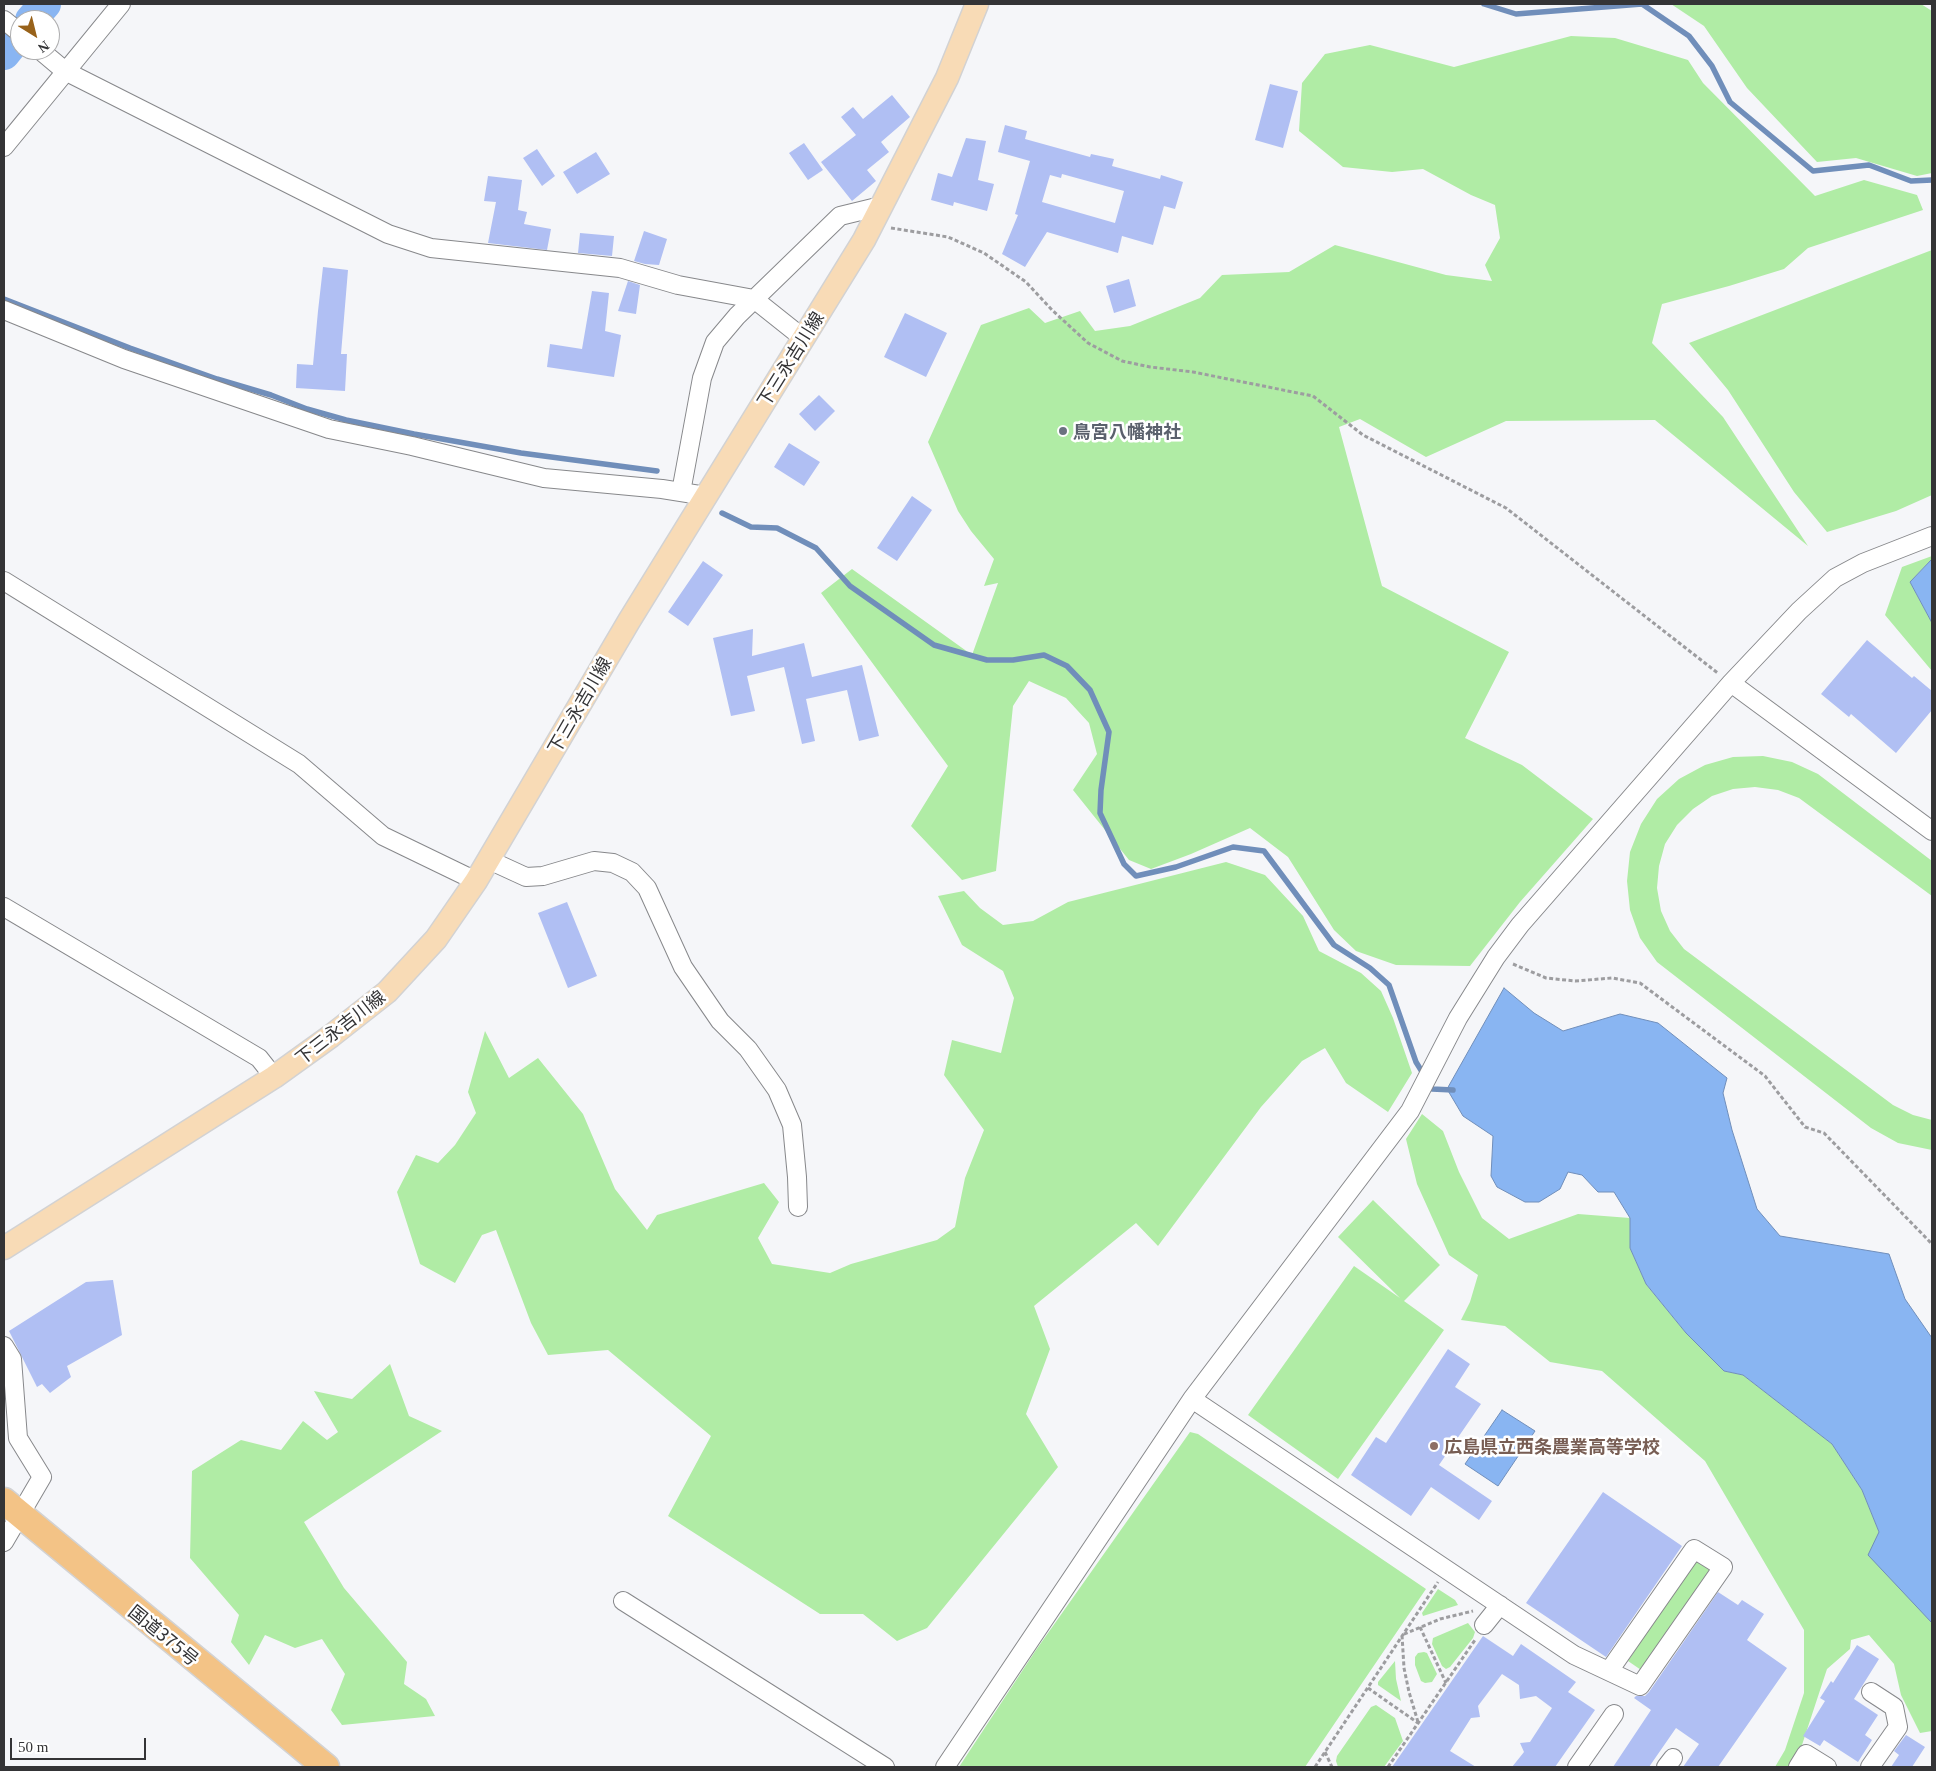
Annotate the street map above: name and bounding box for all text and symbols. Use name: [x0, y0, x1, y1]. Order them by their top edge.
north arrow: [10, 10, 60, 60]
text: N: [35, 38, 52, 56]
street label: 下三永吉川線: [752, 307, 828, 411]
place label: 鳥宮八幡神社: [1073, 420, 1181, 442]
marker: 鳥宮八幡神社: [1057, 425, 1069, 437]
street label: 下三永吉川線: [543, 653, 615, 757]
street label: 下三永吉川線: [291, 985, 389, 1069]
place label: 広島県立西条農業高等学校: [1444, 1435, 1660, 1457]
marker: 広島県立西条農業高等学校: [1428, 1440, 1440, 1452]
street label: 国道375号: [125, 1600, 203, 1670]
scale bar: [12, 1728, 149, 1760]
text: 50 m: [18, 1739, 48, 1755]

